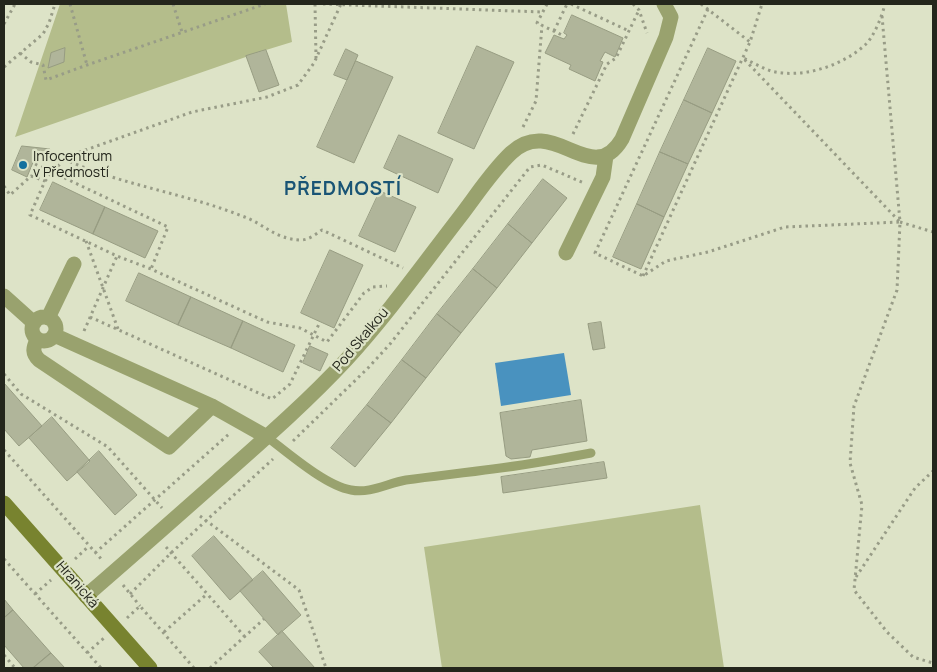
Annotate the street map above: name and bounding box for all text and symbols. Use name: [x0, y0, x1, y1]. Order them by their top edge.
place label: Infocentrum v Předmostí: [33, 149, 112, 182]
marker: Infocentrum v Předmostí: [17, 159, 29, 171]
district label: PŘEDMOSTÍ: [283, 179, 403, 201]
street label: Pod Skalkou: [330, 305, 392, 375]
street label: Hranická: [52, 558, 102, 612]

